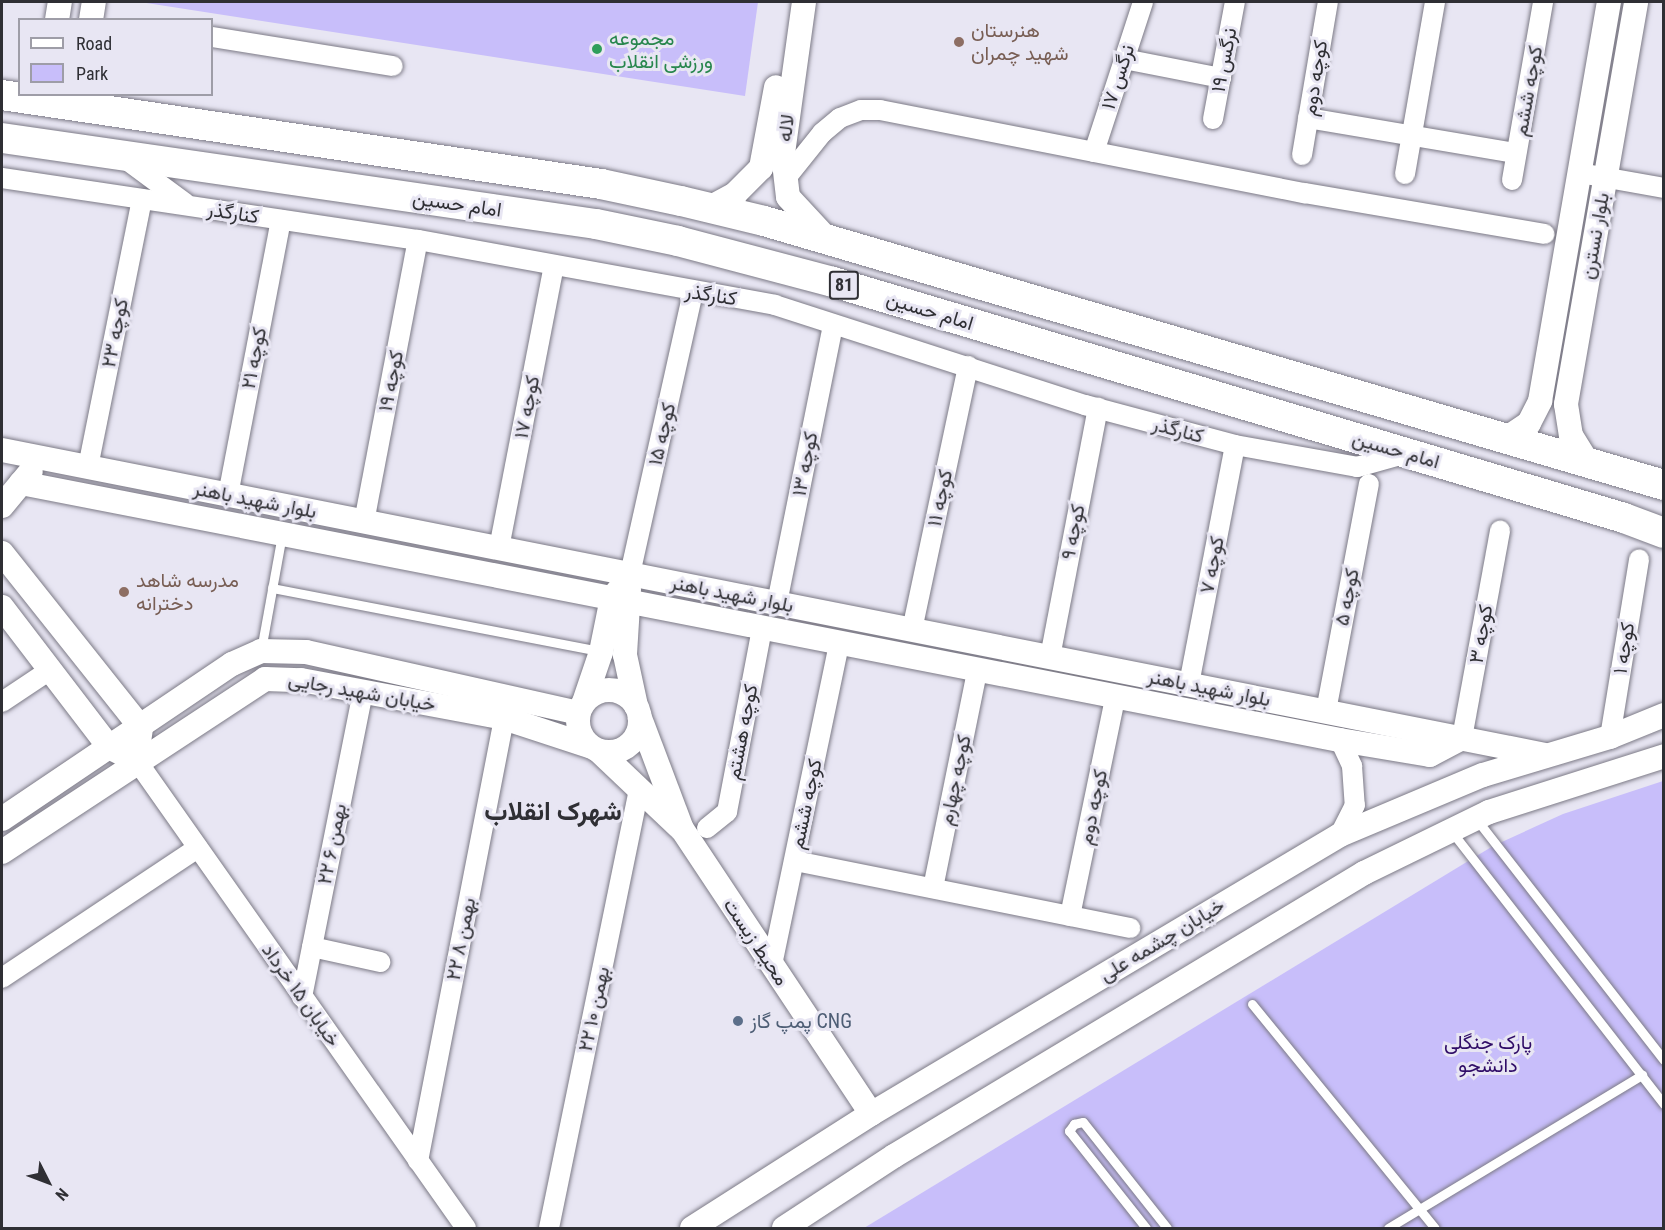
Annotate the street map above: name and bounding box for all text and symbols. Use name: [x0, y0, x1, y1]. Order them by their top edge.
legend: [18, 18, 213, 96]
place label: هنرستان شهید چمران: [971, 19, 1069, 66]
place label: مجموعه ورزشی انقلاب: [609, 26, 713, 73]
street label: نرگس ۱۹: [1206, 26, 1242, 94]
text: Road: [76, 33, 112, 54]
marker: هنرستان شهید چمران: [952, 35, 966, 49]
street label: کوچه دوم: [1297, 38, 1333, 118]
street label: نرگس ۱۷: [1096, 41, 1140, 113]
marker: مجموعه ورزشی انقلاب: [590, 42, 604, 56]
street label: کوچه ششم: [1508, 44, 1548, 138]
text: Park: [76, 63, 108, 84]
street label: لاله: [772, 113, 800, 143]
street label: امام حسین: [411, 186, 503, 222]
street label: بلوار نسترن: [1576, 191, 1614, 281]
street label: کنارگذر: [205, 197, 261, 229]
road number: 81: [828, 270, 860, 300]
street label: کنارگذر: [683, 279, 739, 311]
street label: امام حسین: [884, 286, 976, 336]
street label: کوچه ۲۳: [97, 296, 133, 370]
street label: کوچه ۲۱: [236, 325, 272, 391]
street label: کوچه ۱۹: [373, 349, 409, 413]
street label: کوچه ۱۷: [509, 373, 545, 441]
street label: کوچه ۱۵: [643, 400, 681, 468]
street label: کنارگذر: [1150, 412, 1206, 448]
street label: امام حسین: [1350, 426, 1442, 474]
street label: کوچه ۱۳: [787, 430, 823, 498]
street label: کوچه ۱۱: [922, 467, 958, 529]
street label: بلوار شهید باهنر: [191, 476, 319, 524]
street label: کوچه ۹: [1056, 502, 1090, 562]
street label: کوچه ۷: [1195, 534, 1229, 596]
street label: کوچه ۵: [1330, 566, 1364, 628]
place label: مدرسه شاهد دخترانه: [136, 568, 239, 615]
street label: بلوار شهید باهنر: [668, 570, 796, 618]
marker: مدرسه شاهد دخترانه: [117, 585, 131, 599]
street label: کوچه ۳: [1464, 603, 1498, 665]
street label: کوچه ۱: [1608, 620, 1640, 676]
street label: بلوار شهید باهنر: [1145, 664, 1273, 712]
street label: خیابان شهید رجایی: [286, 667, 438, 717]
street label: کوچه هشتم: [721, 682, 763, 782]
street label: کوچه چهارم: [934, 733, 976, 827]
street label: کوچه ششم: [785, 757, 827, 851]
street label: کوچه دوم: [1073, 767, 1113, 847]
district label: شهرک انقلاب: [484, 796, 622, 828]
street label: ۲۲ بهمن ۶: [312, 802, 352, 886]
street label: خیابان چشمه علی: [1095, 893, 1229, 987]
street label: محیط زیست: [718, 894, 794, 990]
street label: ۲۲ بهمن ۸: [441, 896, 481, 982]
street label: خیابان ۱۵ خرداد: [257, 939, 345, 1051]
street label: ۲۲ بهمن ۱۰: [573, 964, 615, 1054]
place label: پمپ گاز CNG: [750, 1009, 852, 1033]
marker: پمپ گاز CNG: [731, 1014, 745, 1028]
park label: پارک جنگلی دانشجو: [1444, 1030, 1532, 1077]
north arrow: [18, 1152, 78, 1212]
text: N: [51, 1184, 72, 1204]

